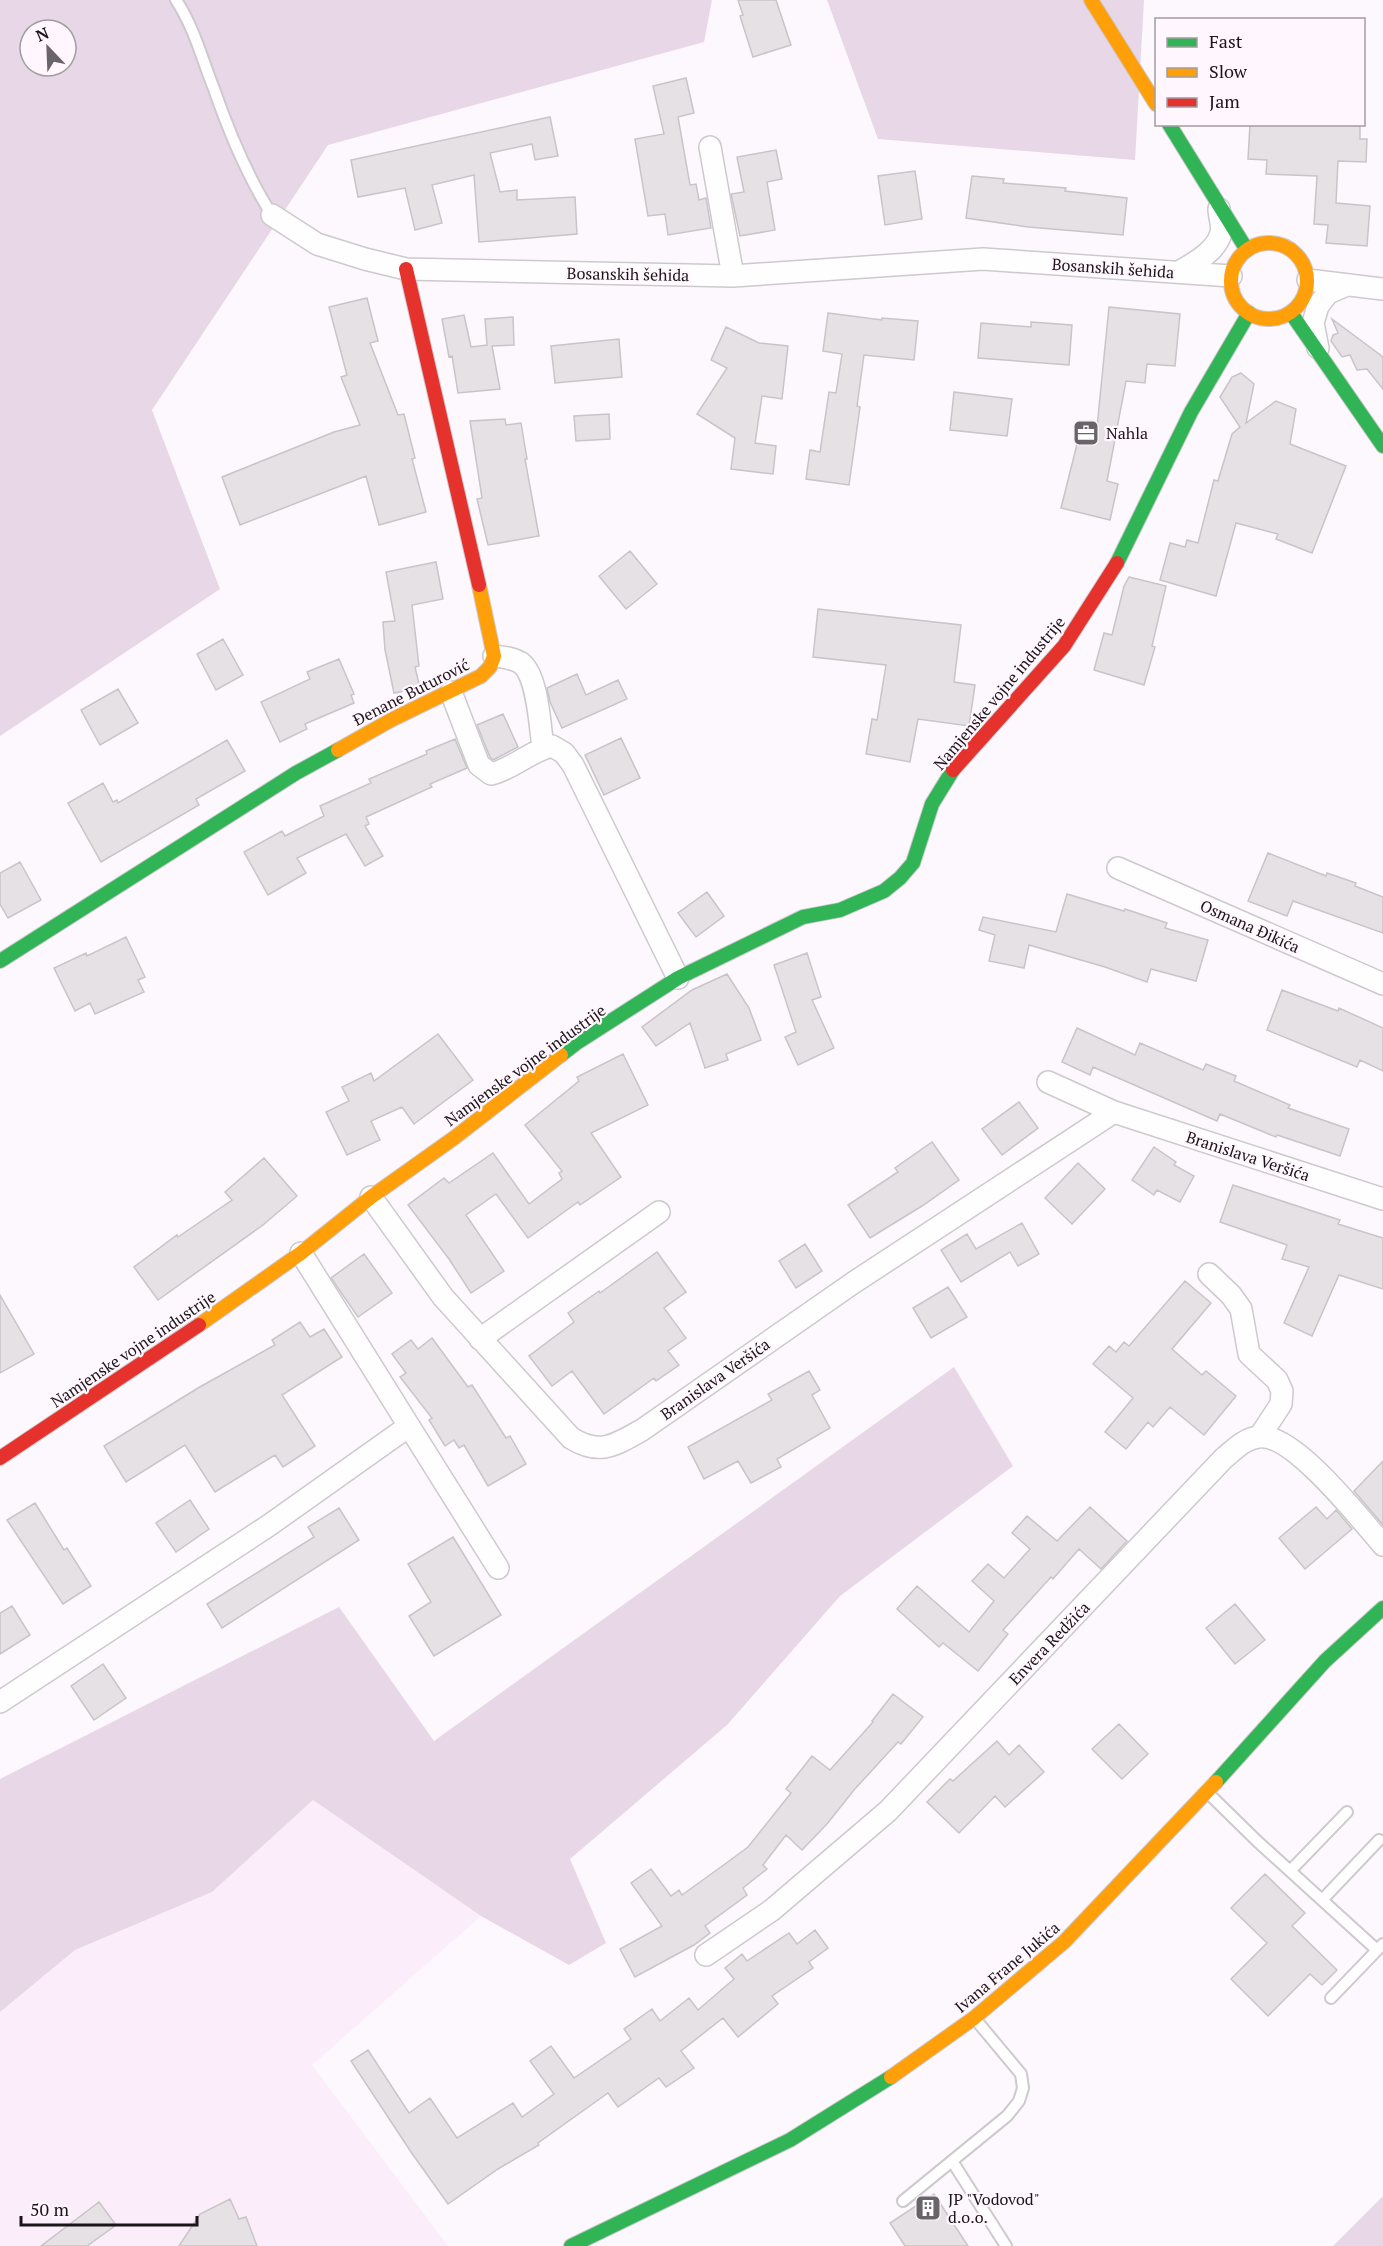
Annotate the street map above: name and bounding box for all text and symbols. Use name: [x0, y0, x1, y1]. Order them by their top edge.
north arrow: [18, 18, 78, 78]
legend: [1155, 18, 1365, 126]
text: N: [32, 22, 52, 47]
text: Fast: [1209, 29, 1243, 53]
text: Slow: [1209, 59, 1248, 83]
text: Jam: [1209, 89, 1240, 113]
street label: Bosanskih šehida: [1051, 253, 1175, 283]
street label: Bosanskih šehida: [567, 262, 689, 286]
office icon: Nahla: [1071, 418, 1101, 448]
place label: Nahla: [1106, 422, 1148, 444]
street label: Namjenske vojne industrije: [928, 612, 1070, 774]
street label: Đenane Buturović: [349, 653, 473, 731]
street label: Osmana Đikića: [1197, 894, 1303, 958]
street label: Namjenske vojne industrije: [440, 999, 610, 1131]
street label: Branislava Veršića: [1183, 1126, 1313, 1186]
street label: Namjenske vojne industrije: [46, 1286, 220, 1412]
street label: Branislava Veršića: [656, 1333, 774, 1425]
street label: Envera Redžića: [1004, 1597, 1094, 1689]
street label: Ivana Frane Jukića: [950, 1916, 1064, 2018]
place label: JP "Vodovod" d.o.o.: [948, 2188, 1040, 2228]
scale bar: [21, 2189, 196, 2227]
building icon: JP "Vodovod" d.o.o.: [913, 2193, 943, 2223]
text: 50 m: [30, 2197, 70, 2221]

